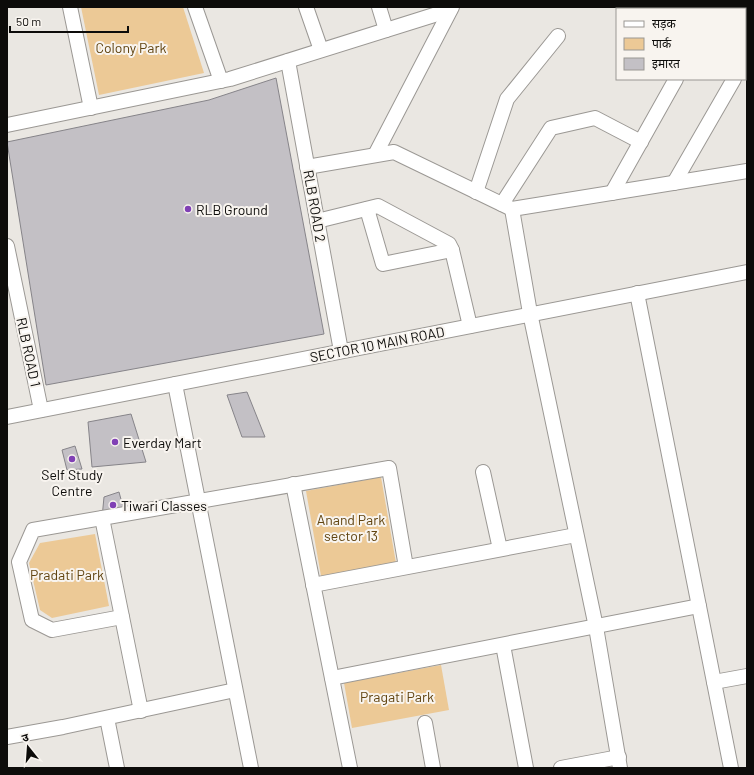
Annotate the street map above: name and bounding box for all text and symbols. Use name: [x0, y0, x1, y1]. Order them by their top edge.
scale bar: [10, 8, 128, 34]
legend: [616, 8, 746, 80]
text: 50 m: [16, 14, 41, 28]
text: सड़क: [652, 16, 677, 31]
text: पार्क: [652, 36, 672, 50]
park label: Colony Park: [95, 39, 167, 56]
text: इमारत: [652, 56, 681, 71]
street label: RLB ROAD 2: [300, 169, 330, 243]
place label: RLB Ground: [196, 201, 268, 218]
marker: RLB Ground: [183, 204, 193, 214]
street label: RLB ROAD 1: [13, 316, 45, 388]
street label: SECTOR 10 MAIN ROAD: [308, 323, 446, 365]
place label: Everday Mart: [123, 434, 202, 451]
marker: Everday Mart: [110, 437, 120, 447]
marker: Self Study Centre: [67, 454, 77, 464]
place label: Self Study Centre: [41, 466, 103, 499]
place label: Tiwari Classes: [121, 497, 207, 514]
marker: Tiwari Classes: [108, 500, 118, 510]
park label: Anand Park sector 13: [317, 511, 385, 544]
park label: Pradati Park: [30, 566, 104, 583]
park label: Pragati Park: [360, 688, 434, 705]
north arrow: [8, 727, 48, 767]
text: उ: [20, 730, 30, 744]

